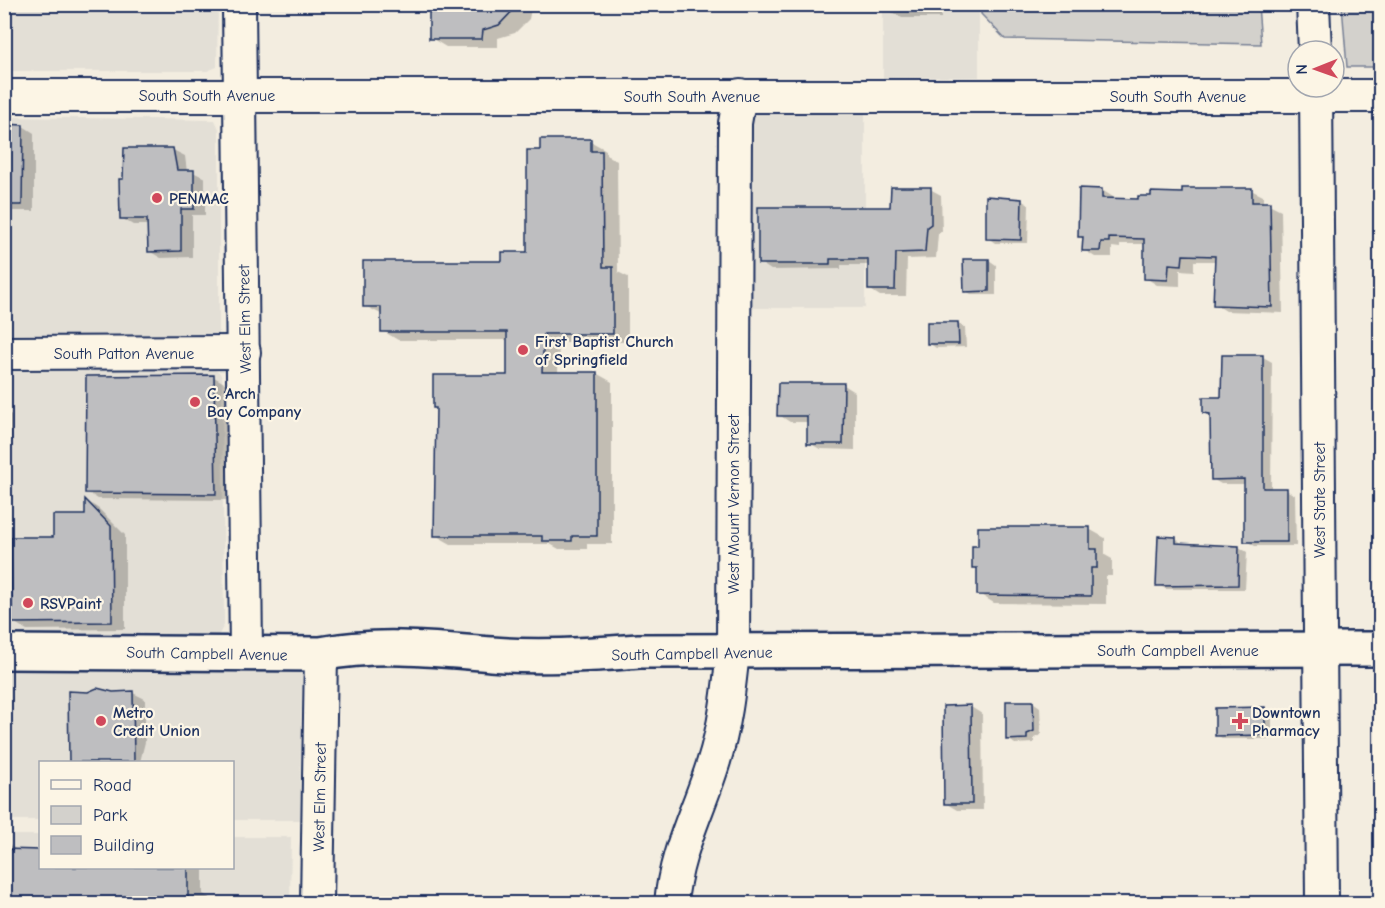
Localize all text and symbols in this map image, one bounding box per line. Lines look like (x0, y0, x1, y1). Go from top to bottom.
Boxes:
north arrow (1286, 39, 1346, 99)
text: N (1293, 64, 1311, 75)
street label: South South Avenue (139, 87, 275, 105)
street label: South South Avenue (624, 88, 760, 106)
street label: South South Avenue (1110, 88, 1246, 106)
place label: PENMAC (169, 190, 229, 208)
marker: PENMAC (150, 191, 164, 205)
street label: West Elm Street (235, 264, 255, 374)
place label: First Baptist Church of Springfield (535, 333, 674, 369)
marker: First Baptist Church of Springfield (516, 343, 530, 357)
street label: South Patton Avenue (54, 345, 194, 363)
place label: C. Arch Bay Company (207, 385, 302, 421)
marker: C. Arch Bay Company (188, 395, 202, 409)
street label: West Mount Vernon Street (725, 414, 743, 594)
street label: West State Street (1311, 442, 1329, 558)
place label: RSVPaint (40, 595, 102, 613)
marker: RSVPaint (21, 596, 35, 610)
street label: South Campbell Avenue (1097, 642, 1259, 660)
street label: South Campbell Avenue (126, 644, 288, 664)
street label: South Campbell Avenue (611, 644, 773, 664)
place label: Metro Credit Union (113, 704, 200, 740)
place label: Downtown Pharmacy (1252, 704, 1321, 740)
marker: Metro Credit Union (94, 714, 108, 728)
marker: Downtown Pharmacy (1233, 714, 1247, 728)
street label: West Elm Street (310, 742, 330, 852)
legend (39, 761, 234, 869)
text: Road (93, 775, 132, 796)
text: Park (93, 805, 128, 826)
text: Building (93, 835, 155, 856)

